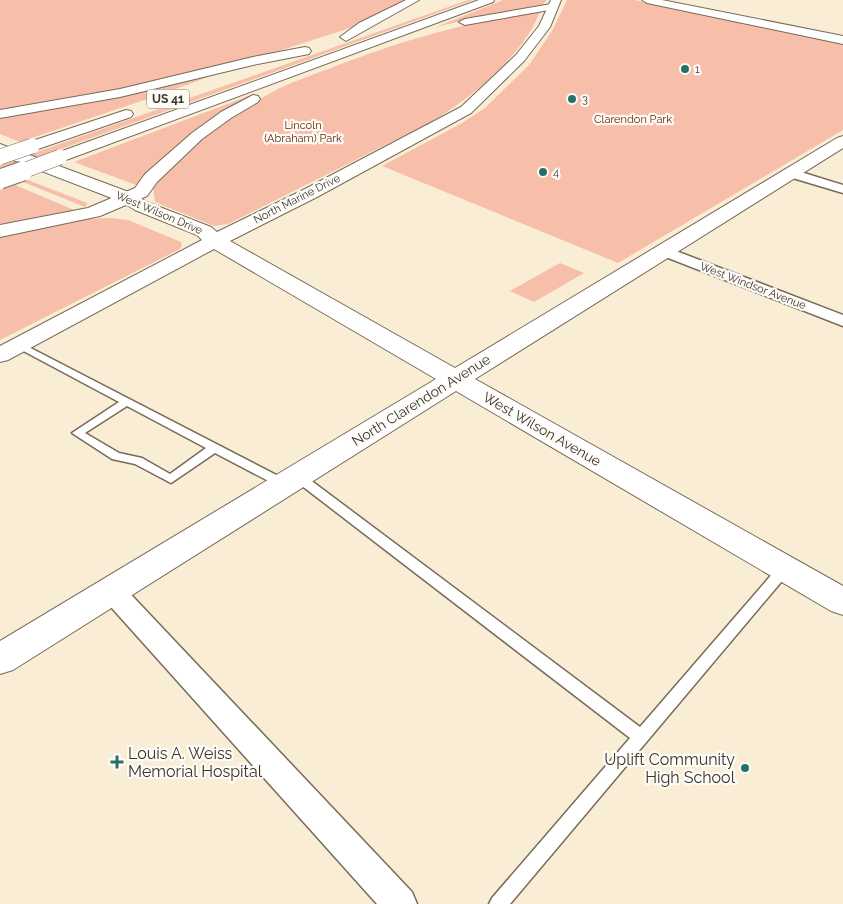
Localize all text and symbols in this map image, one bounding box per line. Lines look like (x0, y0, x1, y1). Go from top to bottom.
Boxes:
marker: 1 (679, 63, 691, 75)
place label: 1 (695, 63, 700, 76)
road number: US 41 (147, 90, 189, 108)
marker: 3 (566, 93, 578, 105)
place label: 3 (582, 93, 588, 106)
park label: Clarendon Park (594, 113, 672, 126)
park label: Lincoln (Abraham) Park (264, 119, 342, 145)
marker: 4 (537, 166, 549, 178)
place label: 4 (553, 166, 559, 179)
street label: North Marine Drive (252, 171, 343, 226)
street label: West Wilson Drive (114, 189, 205, 237)
street label: West Windsor Avenue (698, 260, 808, 312)
street label: North Clarendon Avenue (349, 351, 493, 449)
street label: West Wilson Avenue (480, 389, 604, 469)
place label: Louis A. Weiss Memorial Hospital (128, 744, 263, 781)
place label: Uplift Community High School (604, 750, 736, 787)
marker: Louis A. Weiss Memorial Hospital (110, 755, 124, 769)
marker: Uplift Community High School (739, 762, 751, 774)

